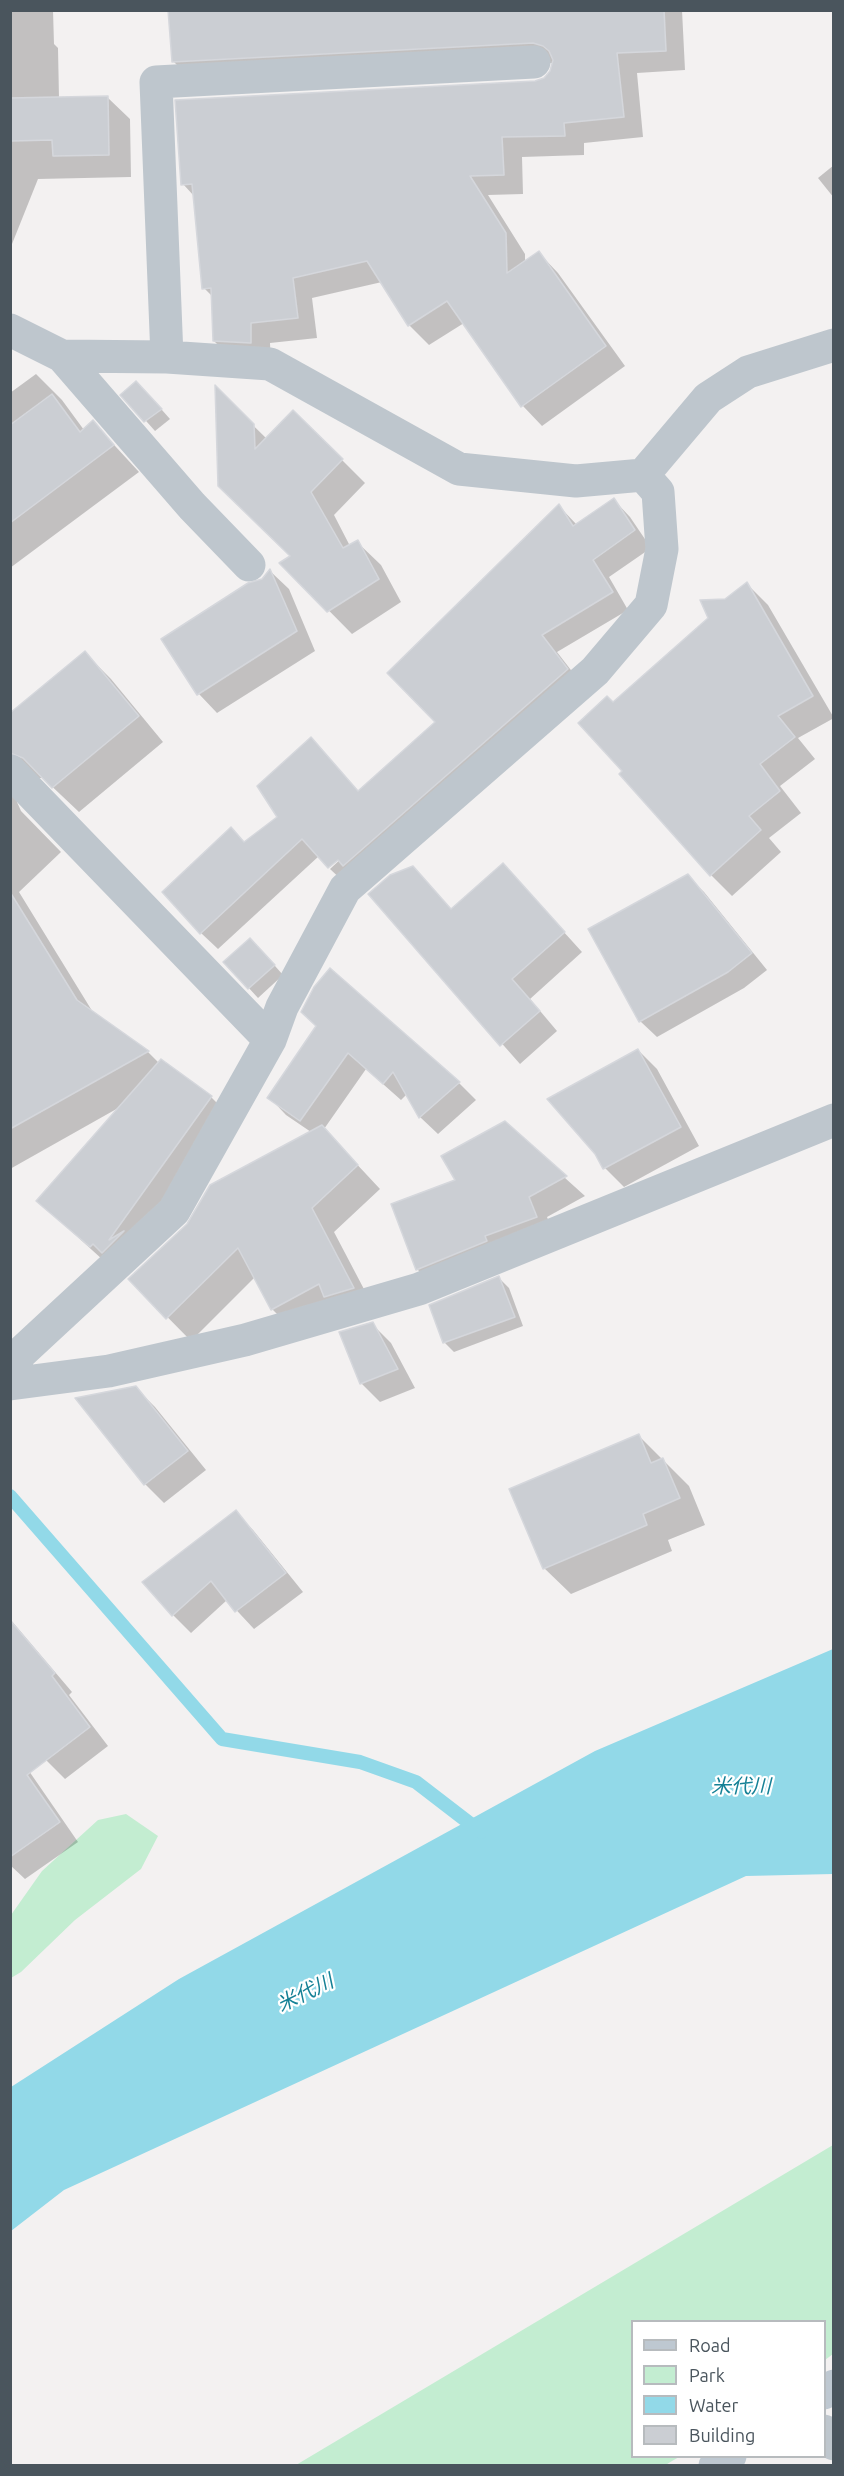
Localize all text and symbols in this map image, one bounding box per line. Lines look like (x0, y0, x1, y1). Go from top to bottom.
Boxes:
water label: 米代川 (711, 1774, 771, 1798)
water label: 米代川 (273, 1969, 337, 2017)
legend (631, 2320, 826, 2458)
text: Road (689, 2335, 731, 2355)
text: Park (689, 2365, 725, 2385)
text: Water (689, 2395, 738, 2415)
text: Building (689, 2425, 755, 2445)

